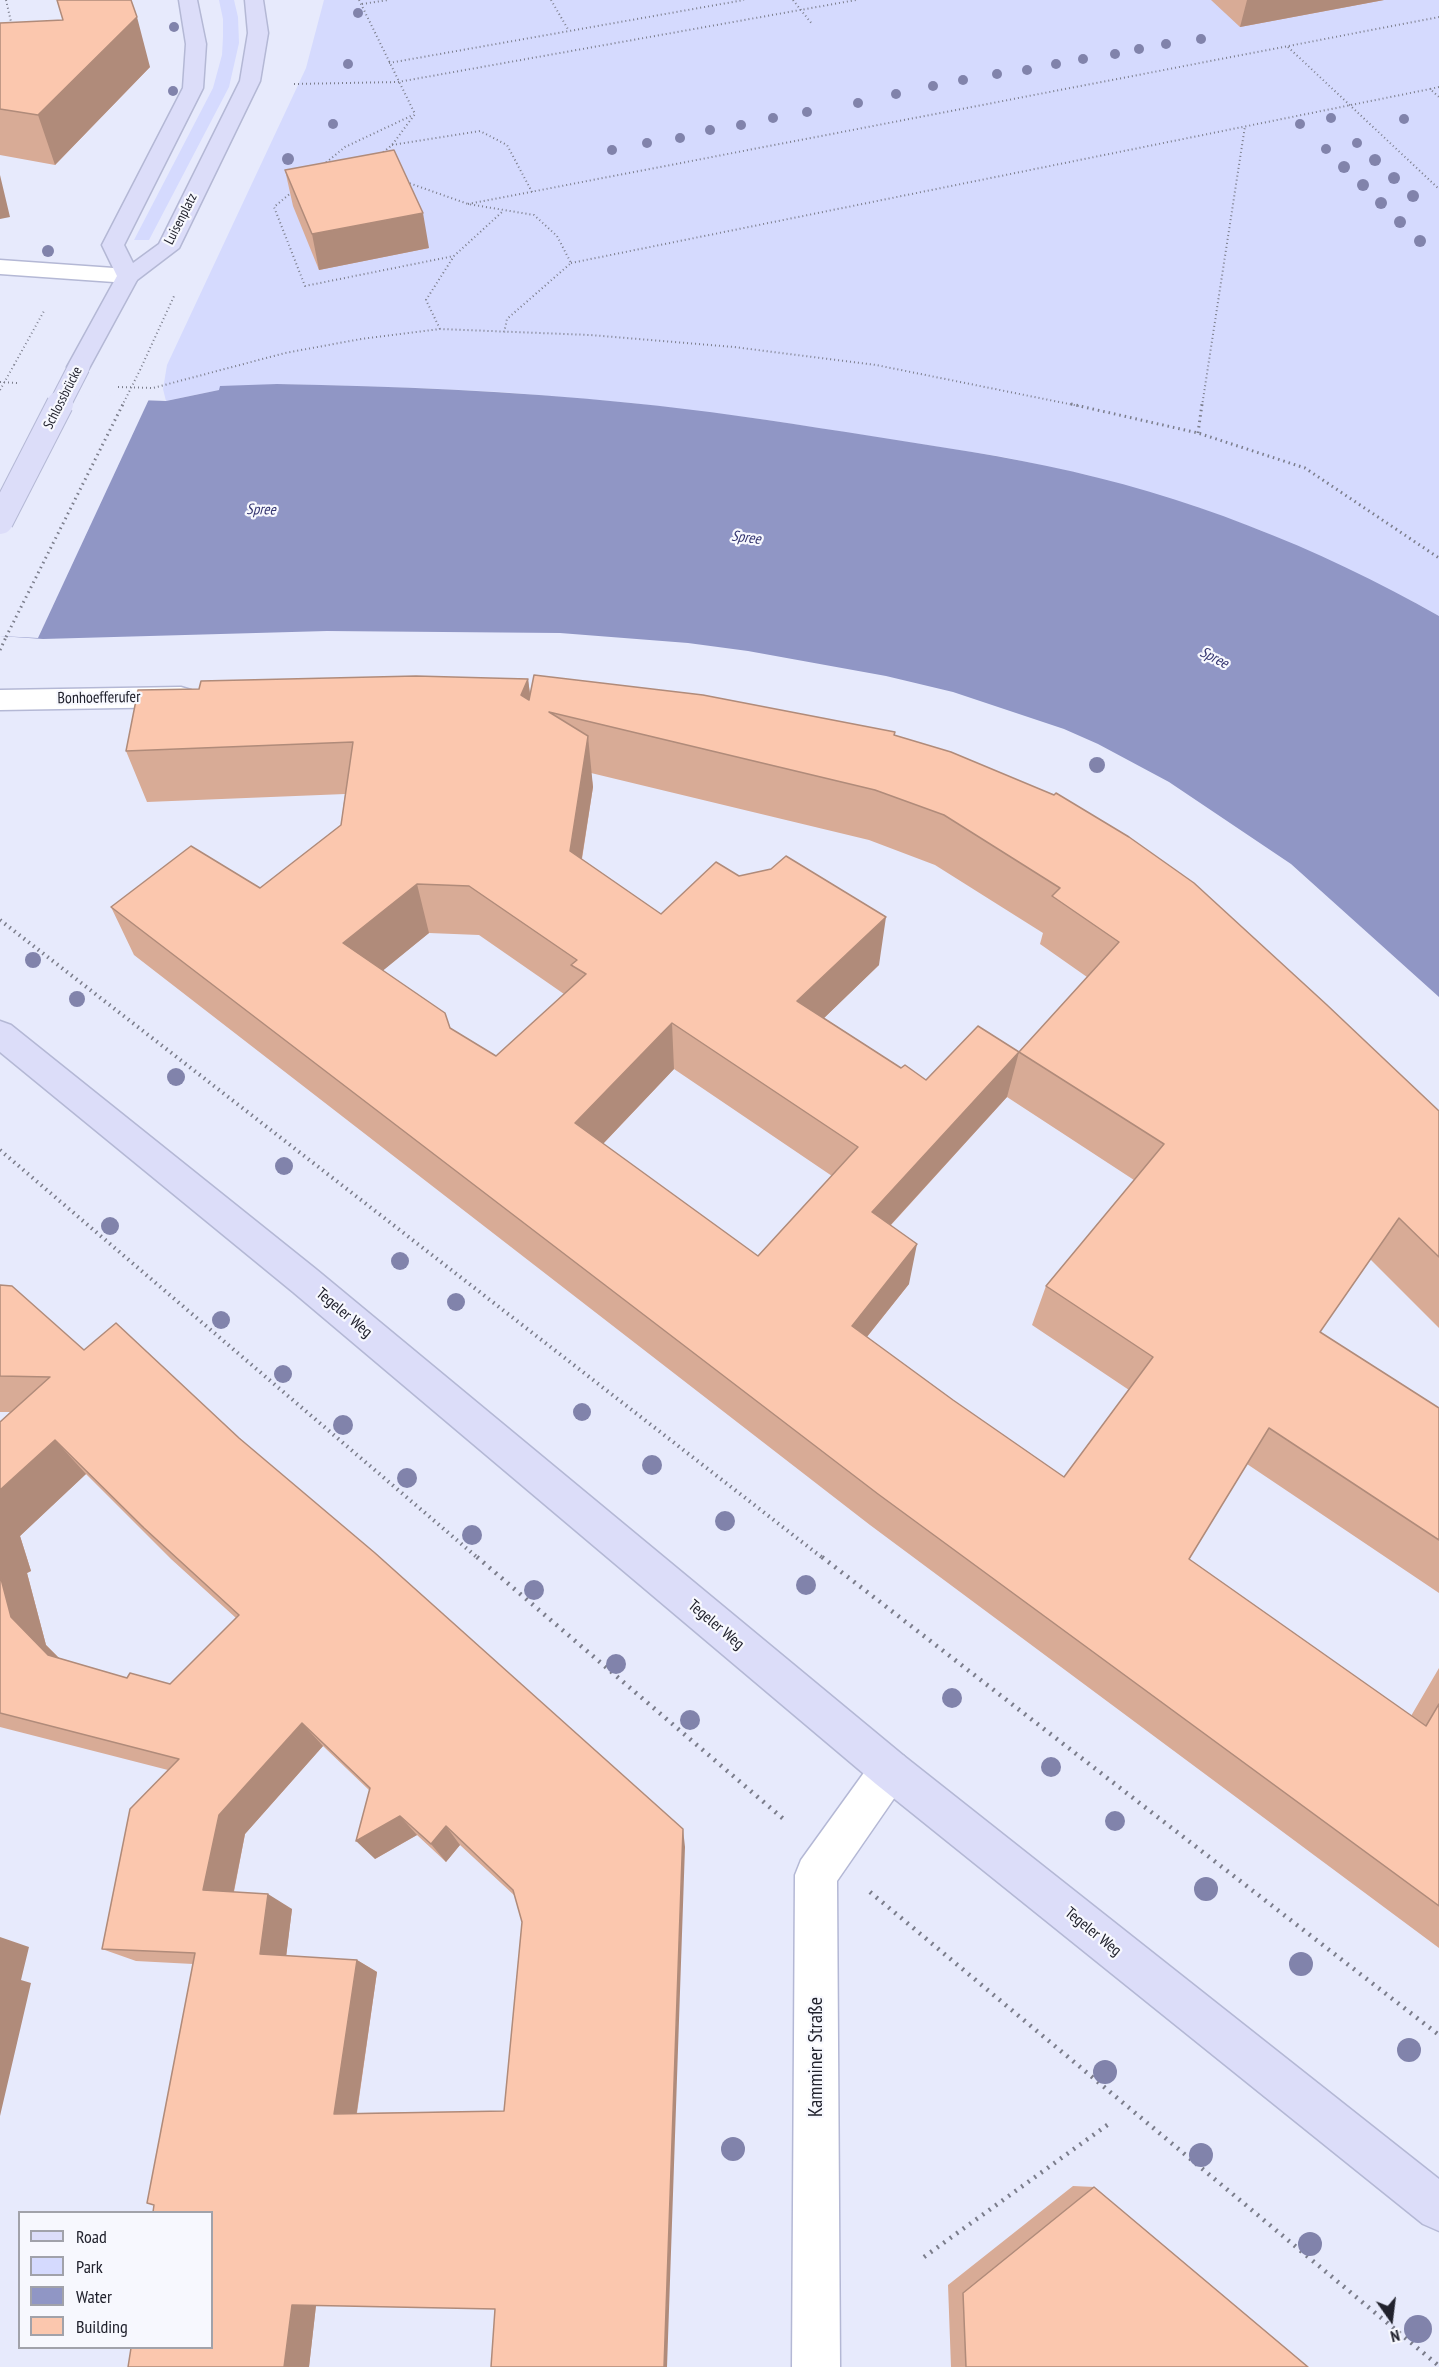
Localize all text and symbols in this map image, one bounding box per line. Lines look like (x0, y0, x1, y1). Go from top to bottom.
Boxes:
street label: Luisenplatz (161, 191, 201, 247)
street label: Schlossbrücke (40, 364, 86, 432)
water label: Spree (246, 501, 276, 519)
water label: Spree (730, 527, 762, 549)
water label: Spree (1197, 643, 1231, 673)
street label: Bonhoefferufer (57, 688, 141, 708)
street label: Tegeler Weg (312, 1284, 376, 1342)
street label: Tegeler Weg (684, 1596, 748, 1654)
street label: Tegeler Weg (1061, 1903, 1125, 1961)
street label: Kamminer Straße (804, 1997, 828, 2117)
legend (18, 2211, 213, 2349)
text: Road (76, 2225, 107, 2248)
text: Park (76, 2255, 103, 2278)
text: Water (76, 2285, 112, 2308)
north arrow (1361, 2289, 1421, 2349)
text: Building (76, 2315, 128, 2338)
text: N (1389, 2326, 1402, 2347)

